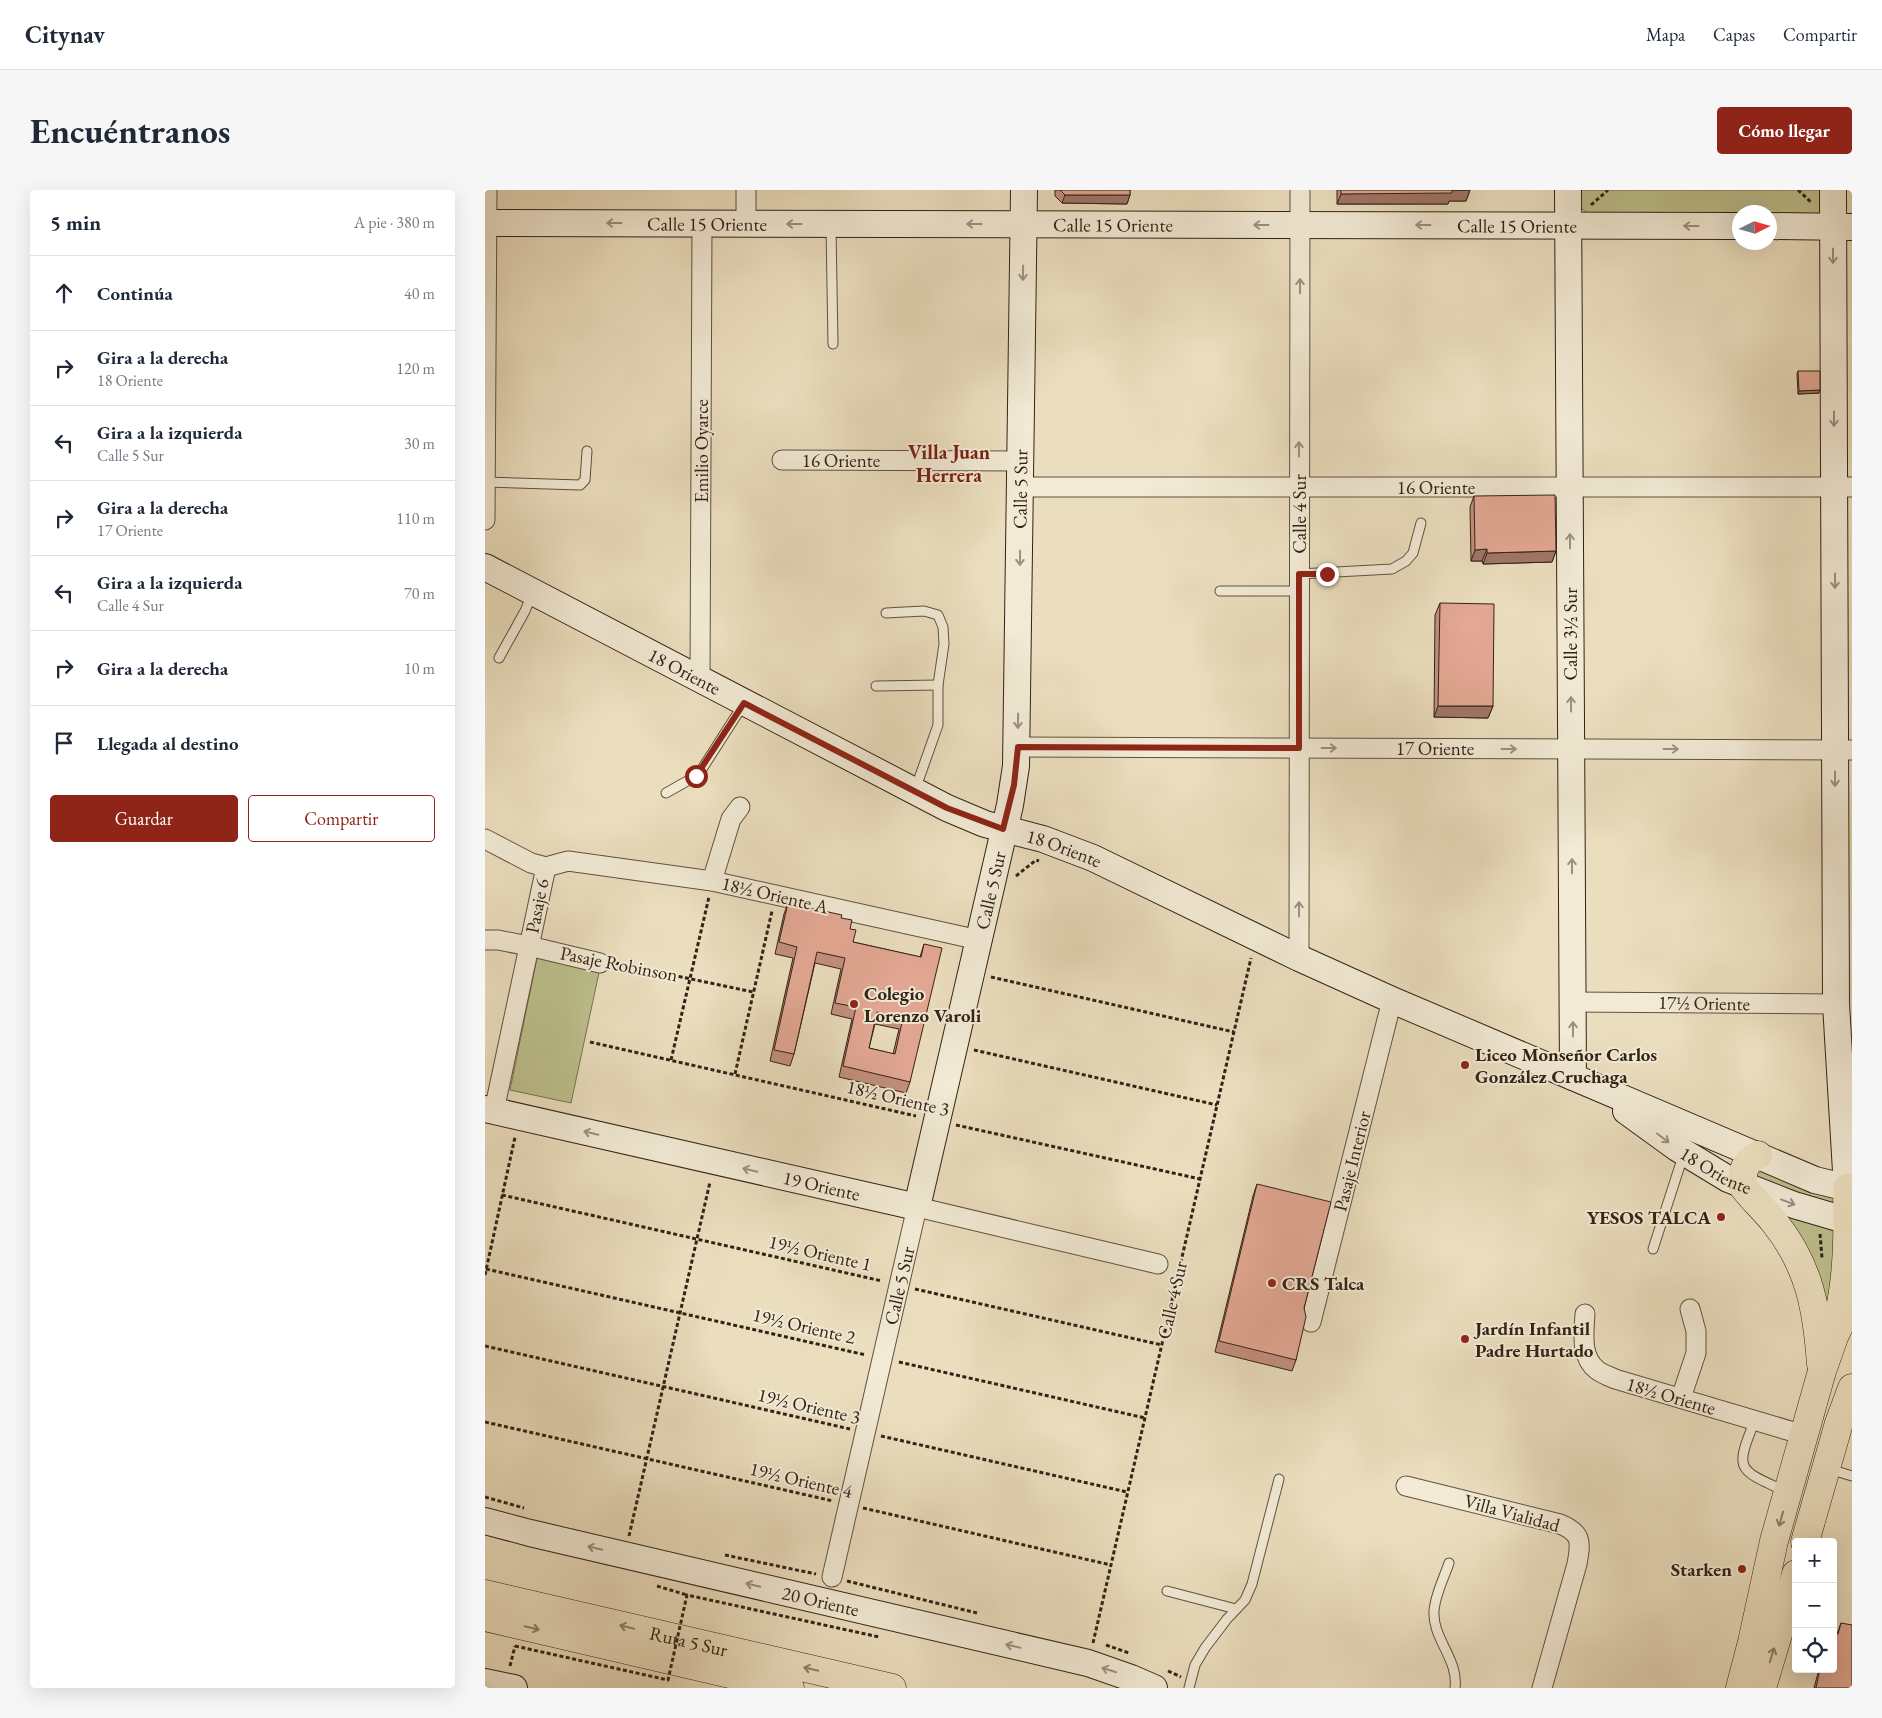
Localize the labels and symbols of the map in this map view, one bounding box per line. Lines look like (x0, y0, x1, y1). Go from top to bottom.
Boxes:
north arrow (1732, 205, 1777, 250)
street label: Calle 15 Oriente (647, 211, 767, 236)
street label: Calle 15 Oriente (1053, 212, 1173, 237)
street label: Calle 15 Oriente (1457, 213, 1577, 238)
one-way arrow (607, 218, 623, 228)
one-way arrow (787, 219, 803, 229)
one-way arrow (967, 220, 983, 229)
one-way arrow (1253, 220, 1270, 230)
one-way arrow (1416, 220, 1432, 230)
one-way arrow (1683, 221, 1700, 231)
one-way arrow (1828, 248, 1838, 264)
one-way arrow (1018, 265, 1028, 281)
one-way arrow (1295, 279, 1305, 295)
street label: Emilio Oyarce (689, 399, 714, 503)
one-way arrow (1829, 410, 1839, 426)
district label: Villa Juan Herrera (908, 439, 990, 488)
one-way arrow (1294, 441, 1304, 458)
street label: 16 Oriente (802, 448, 880, 473)
street label: Calle 5 Sur (1007, 448, 1033, 529)
street label: Calle 4 Sur (1287, 474, 1312, 554)
street label: 16 Oriente (1397, 475, 1475, 500)
one-way arrow (1565, 533, 1575, 550)
one-way arrow (1015, 550, 1025, 566)
route end (1316, 563, 1339, 586)
one-way arrow (1830, 573, 1839, 589)
street label: Calle 3½ Sur (1558, 587, 1583, 681)
street label: 18 Oriente (644, 642, 725, 700)
one-way arrow (1566, 696, 1576, 712)
one-way arrow (1013, 712, 1023, 729)
street label: 17 Oriente (1396, 736, 1474, 761)
one-way arrow (1320, 743, 1337, 753)
one-way arrow (1500, 744, 1517, 754)
one-way arrow (1663, 744, 1679, 754)
route start (685, 765, 708, 788)
one-way arrow (1830, 770, 1840, 786)
street label: 18 Oriente (1024, 823, 1106, 873)
street label: Calle 5 Sur (969, 848, 1012, 932)
one-way arrow (1567, 858, 1577, 874)
street label: 18½ Oriente A (719, 871, 832, 920)
street label: Pasaje 6 (519, 876, 555, 936)
one-way arrow (1294, 901, 1304, 918)
street label: Pasaje Robinson (558, 940, 680, 988)
place label: Colegio Lorenzo Varoli (864, 981, 982, 1028)
street label: 17½ Oriente (1658, 990, 1750, 1016)
marker: Colegio Lorenzo Varoli (848, 998, 860, 1010)
one-way arrow (1568, 1021, 1578, 1037)
place label: Liceo Monseñor Carlos González Cruchaga (1475, 1042, 1657, 1089)
marker: Liceo Monseñor Carlos González Cruchaga (1459, 1059, 1471, 1071)
street label: 18½ Oriente 3 (844, 1074, 952, 1122)
street label: Pasaje Interior (1327, 1107, 1377, 1214)
one-way arrow (584, 1128, 600, 1138)
one-way arrow (1656, 1133, 1670, 1143)
street label: 18 Oriente (1675, 1140, 1755, 1200)
one-way arrow (742, 1164, 758, 1174)
street label: 19 Oriente (780, 1164, 862, 1206)
one-way arrow (1780, 1198, 1795, 1207)
place label: YESOS TALCA (1587, 1205, 1711, 1230)
marker: YESOS TALCA (1715, 1211, 1727, 1223)
street label: 19½ Oriente 1 (766, 1229, 874, 1277)
street label: Calle 5 Sur (878, 1243, 920, 1327)
street label: Calle 4 Sur (1151, 1258, 1193, 1342)
place label: CRS Talca (1282, 1271, 1365, 1296)
marker: CRS Talca (1266, 1277, 1278, 1289)
street label: 19½ Oriente 2 (750, 1302, 858, 1350)
place label: Jardín Infantil Padre Hurtado (1473, 1316, 1594, 1363)
marker: Jardín Infantil Padre Hurtado (1459, 1333, 1471, 1345)
street label: 18½ Oriente (1623, 1371, 1719, 1421)
street label: 19½ Oriente 3 (755, 1382, 863, 1430)
street label: 19½ Oriente 4 (747, 1456, 856, 1504)
street label: Villa Vialidad (1461, 1488, 1563, 1538)
one-way arrow (1775, 1510, 1785, 1526)
one-way arrow (587, 1543, 603, 1552)
place label: Starken (1671, 1557, 1732, 1582)
marker: Starken (1736, 1563, 1748, 1575)
one-way arrow (745, 1580, 761, 1589)
street label: 20 Oriente (780, 1580, 862, 1622)
street label: Ruta 5 Sur (647, 1620, 731, 1662)
one-way arrow (620, 1622, 636, 1631)
one-way arrow (524, 1624, 540, 1633)
one-way arrow (1006, 1641, 1022, 1650)
one-way arrow (1767, 1647, 1777, 1663)
one-way arrow (803, 1664, 819, 1674)
one-way arrow (1101, 1665, 1117, 1674)

